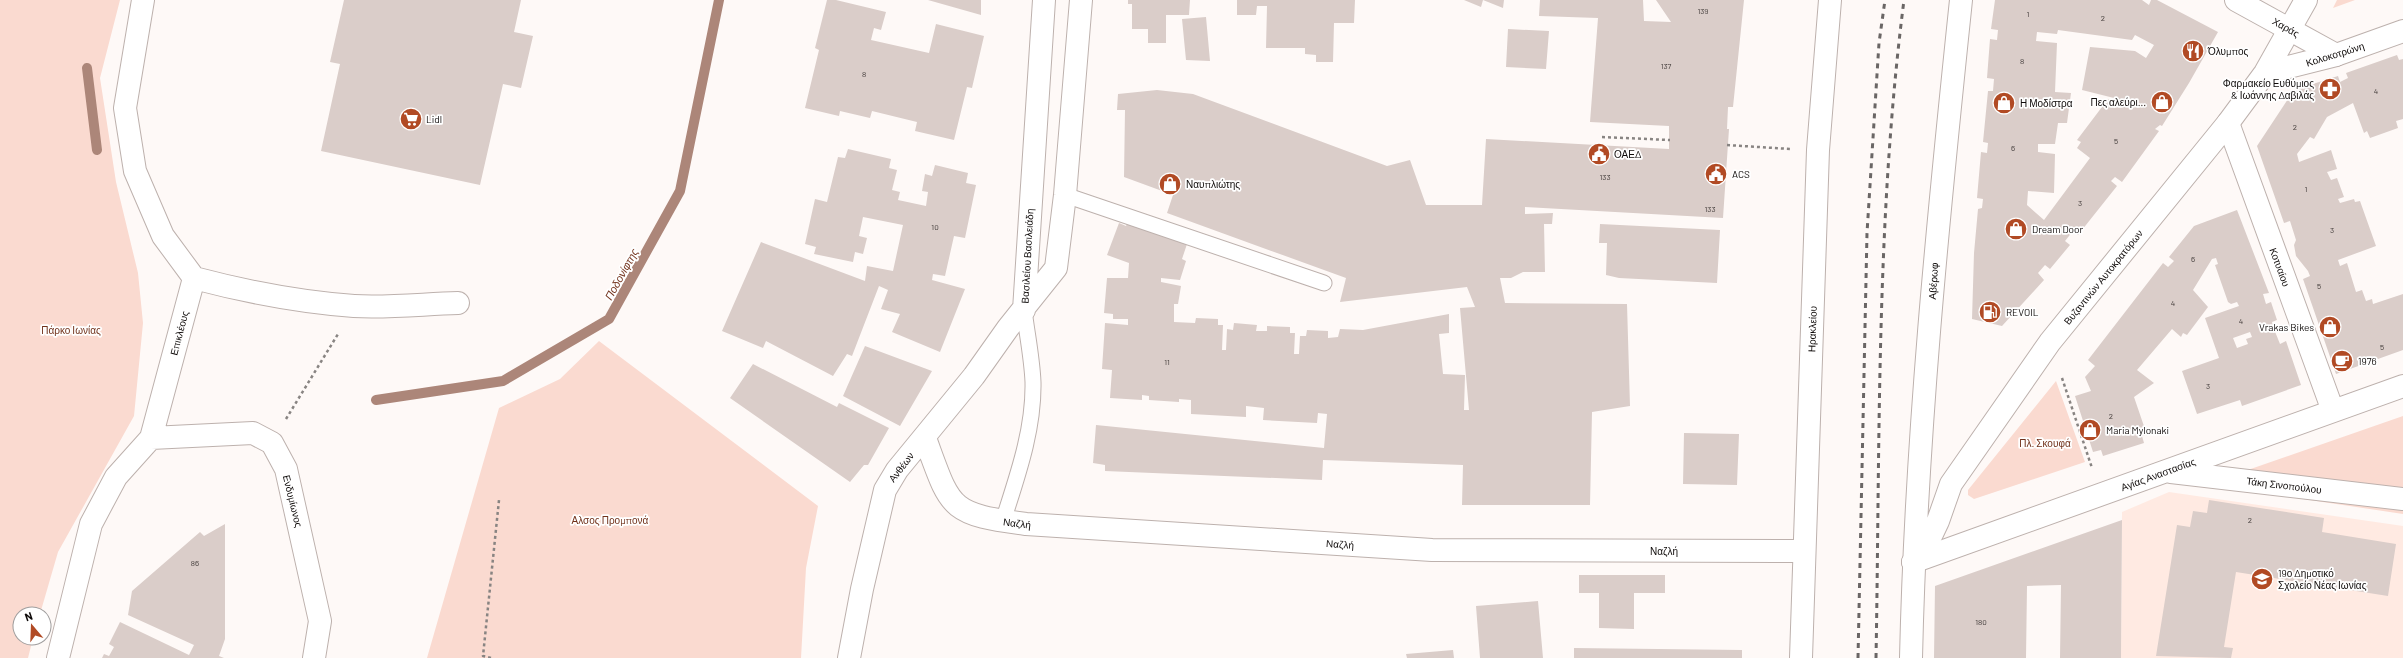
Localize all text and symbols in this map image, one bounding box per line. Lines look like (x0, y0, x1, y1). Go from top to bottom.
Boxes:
house number: 139 (1697, 6, 1709, 16)
house number: 1 (2027, 9, 2030, 19)
house number: 2 (2101, 13, 2105, 23)
street label: Χαράς (2271, 15, 2302, 39)
restaurant icon: Όλυμπος (2180, 38, 2206, 64)
street label: Κολοκοτρώνη (2304, 39, 2366, 69)
place label: Όλυμπος (2207, 45, 2248, 57)
house number: 8 (2020, 56, 2024, 66)
house number: 137 (1661, 61, 1672, 71)
house number: 8 (862, 69, 866, 79)
pharmacy icon: Φαρμακείο Ευθύμιος & Ιωάννης Δαβιλάς (2317, 76, 2343, 102)
place label: Φαρμακείο Ευθύμιος & Ιωάννης Δαβιλάς (2223, 77, 2314, 101)
house number: 4 (2374, 86, 2378, 96)
shop icon: Πες αλεύρι... (2149, 89, 2175, 115)
shop icon: Η Μοδίστρα (1991, 90, 2017, 116)
place label: Πες αλεύρι... (2091, 96, 2146, 108)
place label: Η Μοδίστρα (2020, 97, 2073, 109)
supermarket icon: Lidl (398, 106, 424, 132)
place label: Lidl (426, 113, 442, 125)
house number: 2 (2293, 122, 2297, 132)
house number: 5 (2114, 136, 2118, 146)
public building icon: ΟΑΕΔ (1586, 141, 1612, 167)
house number: 6 (2011, 143, 2015, 153)
place label: ΟΑΕΔ (1614, 148, 1642, 160)
public building icon: ACS (1703, 161, 1729, 187)
place label: ACS (1732, 168, 1750, 180)
shop icon: Ναυπλιώτης (1157, 171, 1183, 197)
house number: 133 (1599, 172, 1611, 182)
place label: Ναυπλιώτης (1186, 178, 1240, 190)
house number: 1 (2305, 184, 2308, 194)
house number: 3 (2078, 198, 2082, 208)
house number: 133 (1704, 204, 1716, 214)
street label: Βασιλείου Βασιλειάδη (1019, 208, 1035, 304)
shop icon: Dream Door (2003, 216, 2029, 242)
house number: 10 (931, 222, 939, 232)
place label: Dream Door (2032, 223, 2084, 235)
house number: 3 (2330, 225, 2334, 235)
street label: Βυζαντινών Αυτοκρατόρων (2061, 227, 2146, 328)
water label: Ποδονίφτης (602, 245, 642, 302)
street label: Κοτυαίου (2267, 246, 2293, 288)
house number: 6 (2191, 254, 2195, 264)
street label: Αβέρωφ (1926, 262, 1940, 300)
house number: 5 (2317, 281, 2321, 291)
house number: 4 (2171, 298, 2175, 308)
fuel station icon: REVOIL (1977, 299, 2003, 325)
street label: Ηρακλείου (1805, 306, 1819, 352)
place label: REVOIL (2006, 306, 2039, 318)
street label: Επικλέους (167, 309, 191, 357)
shop icon: Vrakas Bikes (2317, 314, 2343, 340)
house number: 4 (2239, 316, 2243, 326)
place label: Vrakas Bikes (2259, 321, 2314, 333)
park label: Πάρκο Ιωνίας (41, 324, 101, 336)
house number: 5 (2380, 342, 2384, 352)
cafe icon: 1976 (2329, 348, 2355, 374)
place label: 1976 (2358, 355, 2377, 367)
house number: 11 (1164, 357, 1170, 367)
house number: 3 (2206, 381, 2210, 391)
house number: 2 (2109, 411, 2113, 421)
shop icon: Maria Mylonaki (2077, 417, 2103, 443)
place label: Maria Mylonaki (2106, 424, 2169, 436)
park label: Πλ. Σκουφά (2019, 437, 2071, 449)
street label: Ανθέων (886, 450, 916, 484)
street label: Αγίας Αναστασίας (2119, 455, 2197, 493)
street label: Ενδυμίωνος (281, 474, 305, 529)
street label: Τάκη Σινοπούλου (2246, 474, 2322, 496)
park label: Αλσος Προμπονά (572, 514, 649, 526)
street label: Ναζλή (1002, 515, 1032, 532)
house number: 2 (2248, 515, 2252, 525)
street label: Ναζλή (1326, 537, 1354, 552)
street label: Ναζλή (1650, 545, 1678, 558)
house number: 86 (191, 558, 199, 568)
school or university icon: 19ο Δημοτικό Σχολείο Νέας Ιωνίας (2249, 566, 2275, 592)
place label: 19ο Δημοτικό Σχολείο Νέας Ιωνίας (2278, 567, 2367, 591)
north arrow (12, 606, 52, 646)
text: N (23, 609, 34, 623)
house number: 180 (1975, 617, 1987, 627)

